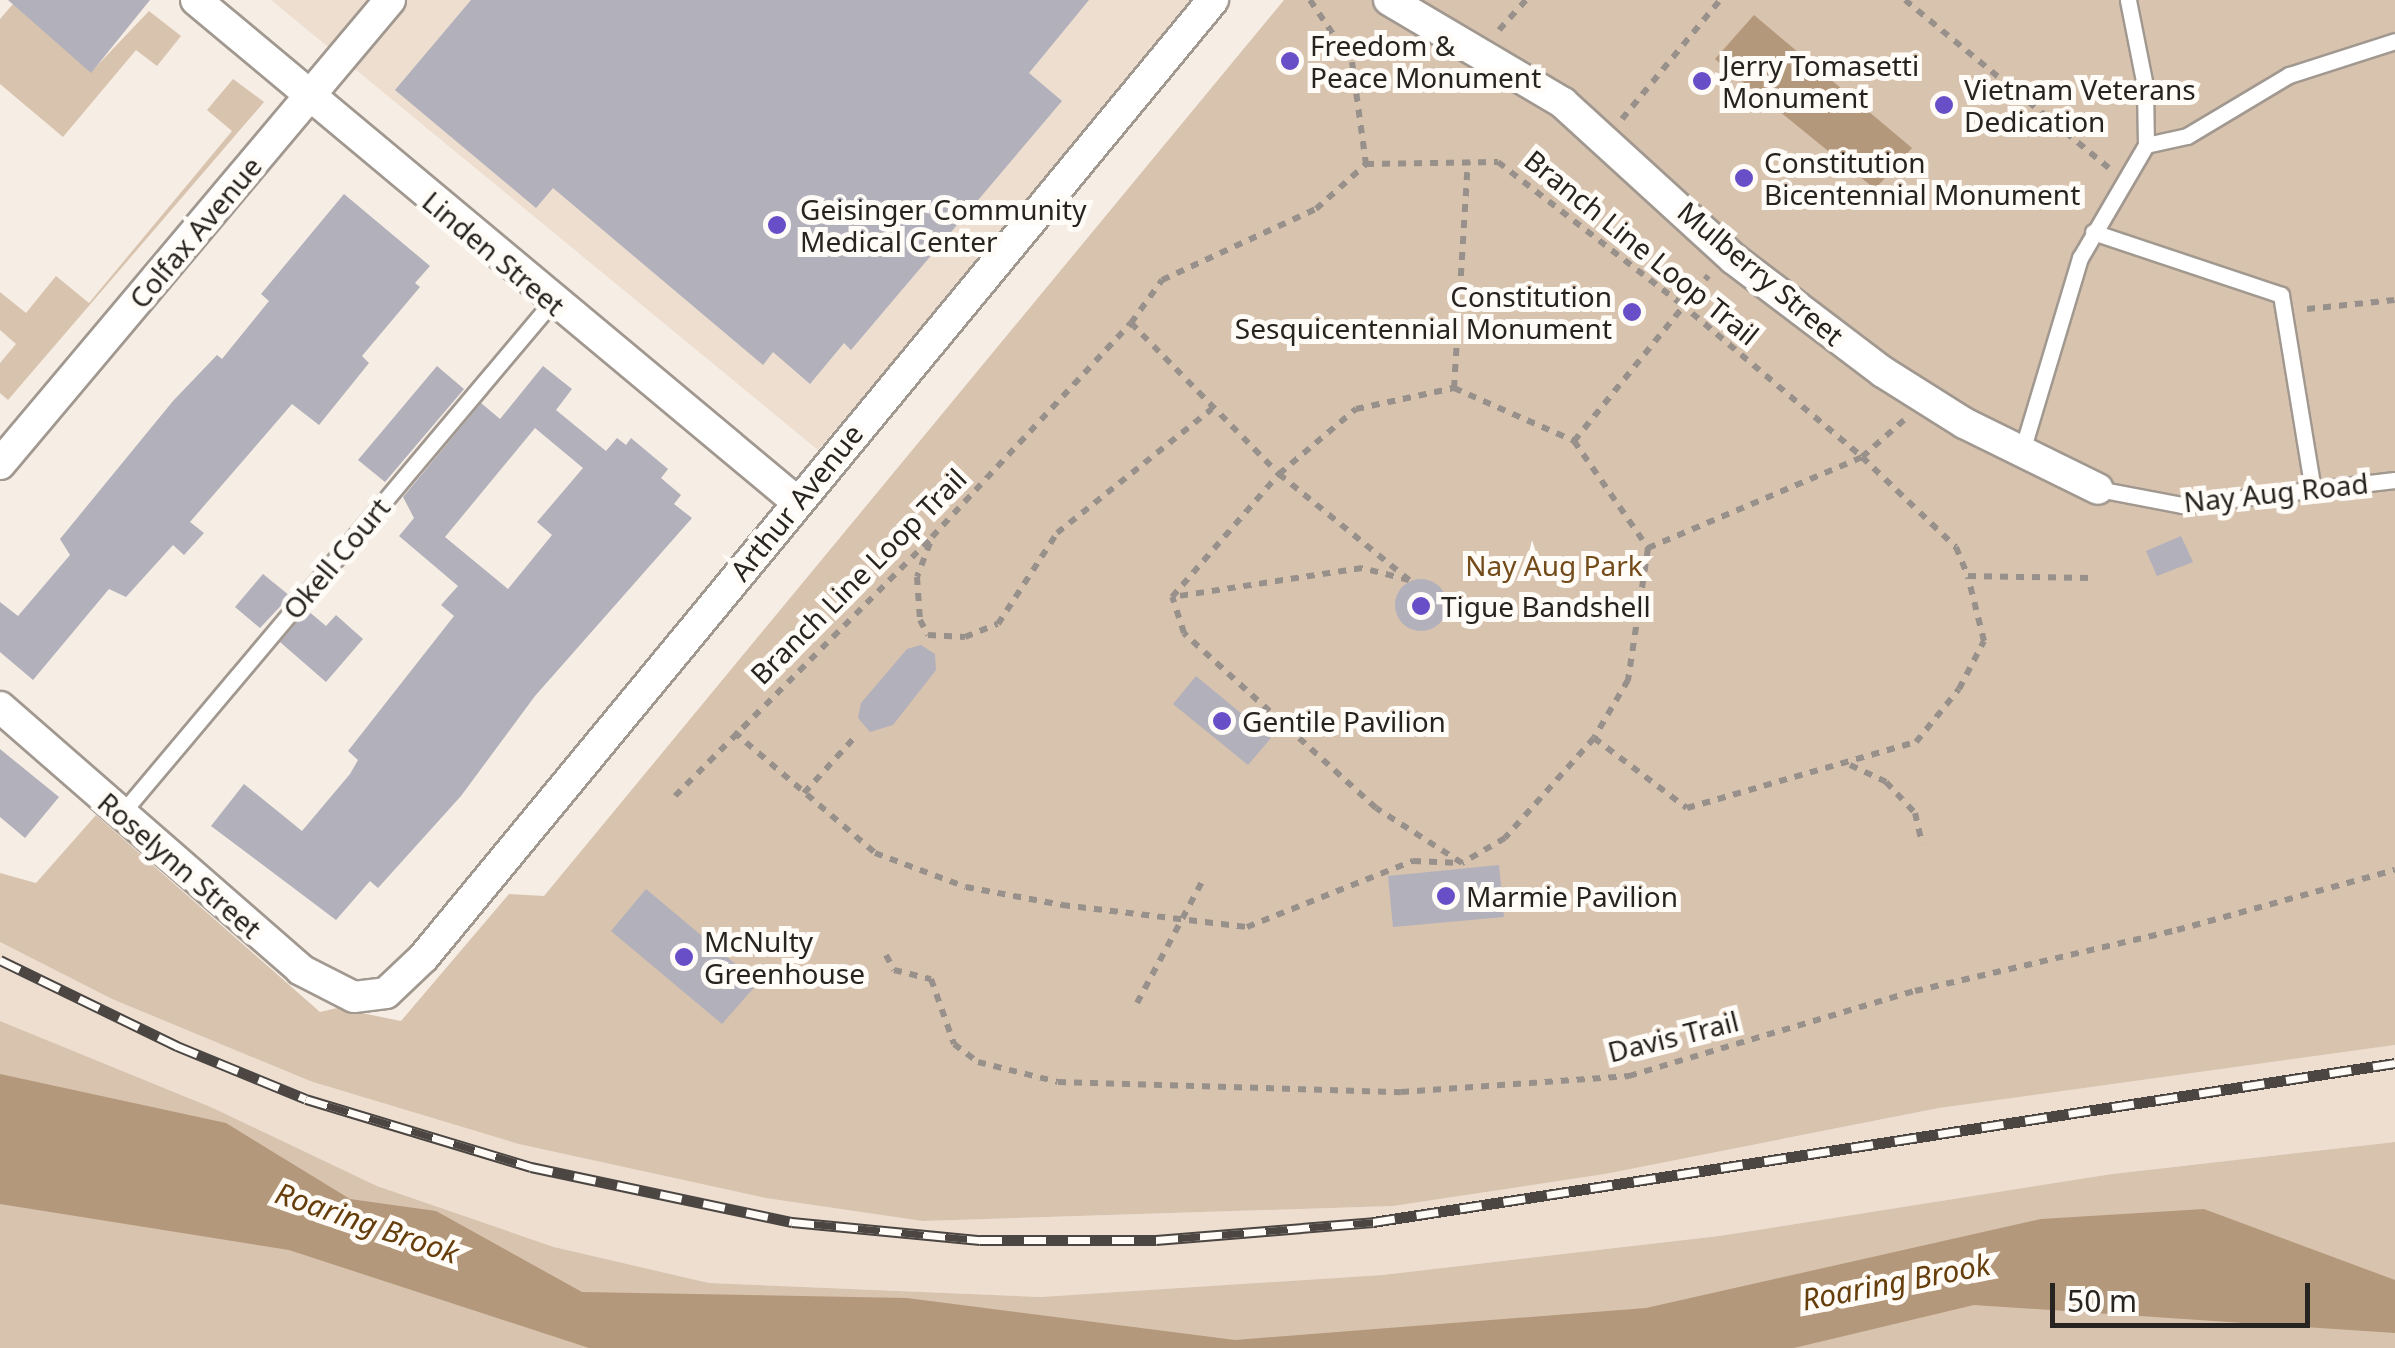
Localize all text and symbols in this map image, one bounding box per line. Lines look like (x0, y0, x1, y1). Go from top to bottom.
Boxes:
place label: Freedom & Peace Monument (1310, 28, 1541, 94)
place label: Jerry Tomasetti Monument (1722, 48, 1919, 114)
marker: Freedom & Peace Monument (1279, 50, 1301, 72)
marker: Jerry Tomasetti Monument (1691, 70, 1713, 92)
place label: Vietnam Veterans Dedication (1964, 72, 2196, 138)
marker: Vietnam Veterans Dedication (1933, 94, 1955, 116)
street label: Branch Line Loop Trail (1518, 142, 1766, 352)
place label: Constitution Bicentennial Monument (1764, 145, 2080, 211)
street label: Colfax Avenue (122, 149, 268, 315)
marker: Constitution Bicentennial Monument (1733, 167, 1755, 189)
street label: Linden Street (416, 184, 572, 322)
place label: Geisinger Community Medical Center (800, 192, 1086, 258)
street label: Mulberry Street (1671, 194, 1851, 352)
marker: Geisinger Community Medical Center (764, 212, 790, 238)
place label: Constitution Sesquicentennial Monument (1235, 279, 1612, 345)
marker: Constitution Sesquicentennial Monument (1621, 301, 1643, 323)
street label: Arthur Avenue (723, 417, 869, 587)
street label: Branch Line Loop Trail (743, 461, 973, 691)
street label: Nay Aug Road (2182, 466, 2370, 518)
street label: Okell Court (276, 491, 396, 625)
park label: Nay Aug Park (1465, 548, 1643, 582)
place label: Tigue Bandshell (1441, 589, 1651, 623)
marker: Tigue Bandshell (1410, 595, 1432, 617)
place label: Gentile Pavilion (1242, 704, 1446, 738)
marker: Gentile Pavilion (1211, 710, 1233, 732)
street label: Roselynn Street (92, 785, 268, 945)
place label: Marmie Pavilion (1466, 879, 1678, 913)
marker: Marmie Pavilion (1435, 885, 1457, 907)
place label: McNulty Greenhouse (704, 924, 865, 990)
marker: McNulty Greenhouse (673, 946, 695, 968)
street label: Davis Trail (1604, 1004, 1742, 1068)
water label: Roaring Brook (271, 1175, 463, 1271)
water label: Roaring Brook (1799, 1246, 1993, 1318)
scale bar (2055, 1263, 2315, 1325)
text: 50 m (2067, 1280, 2137, 1321)

